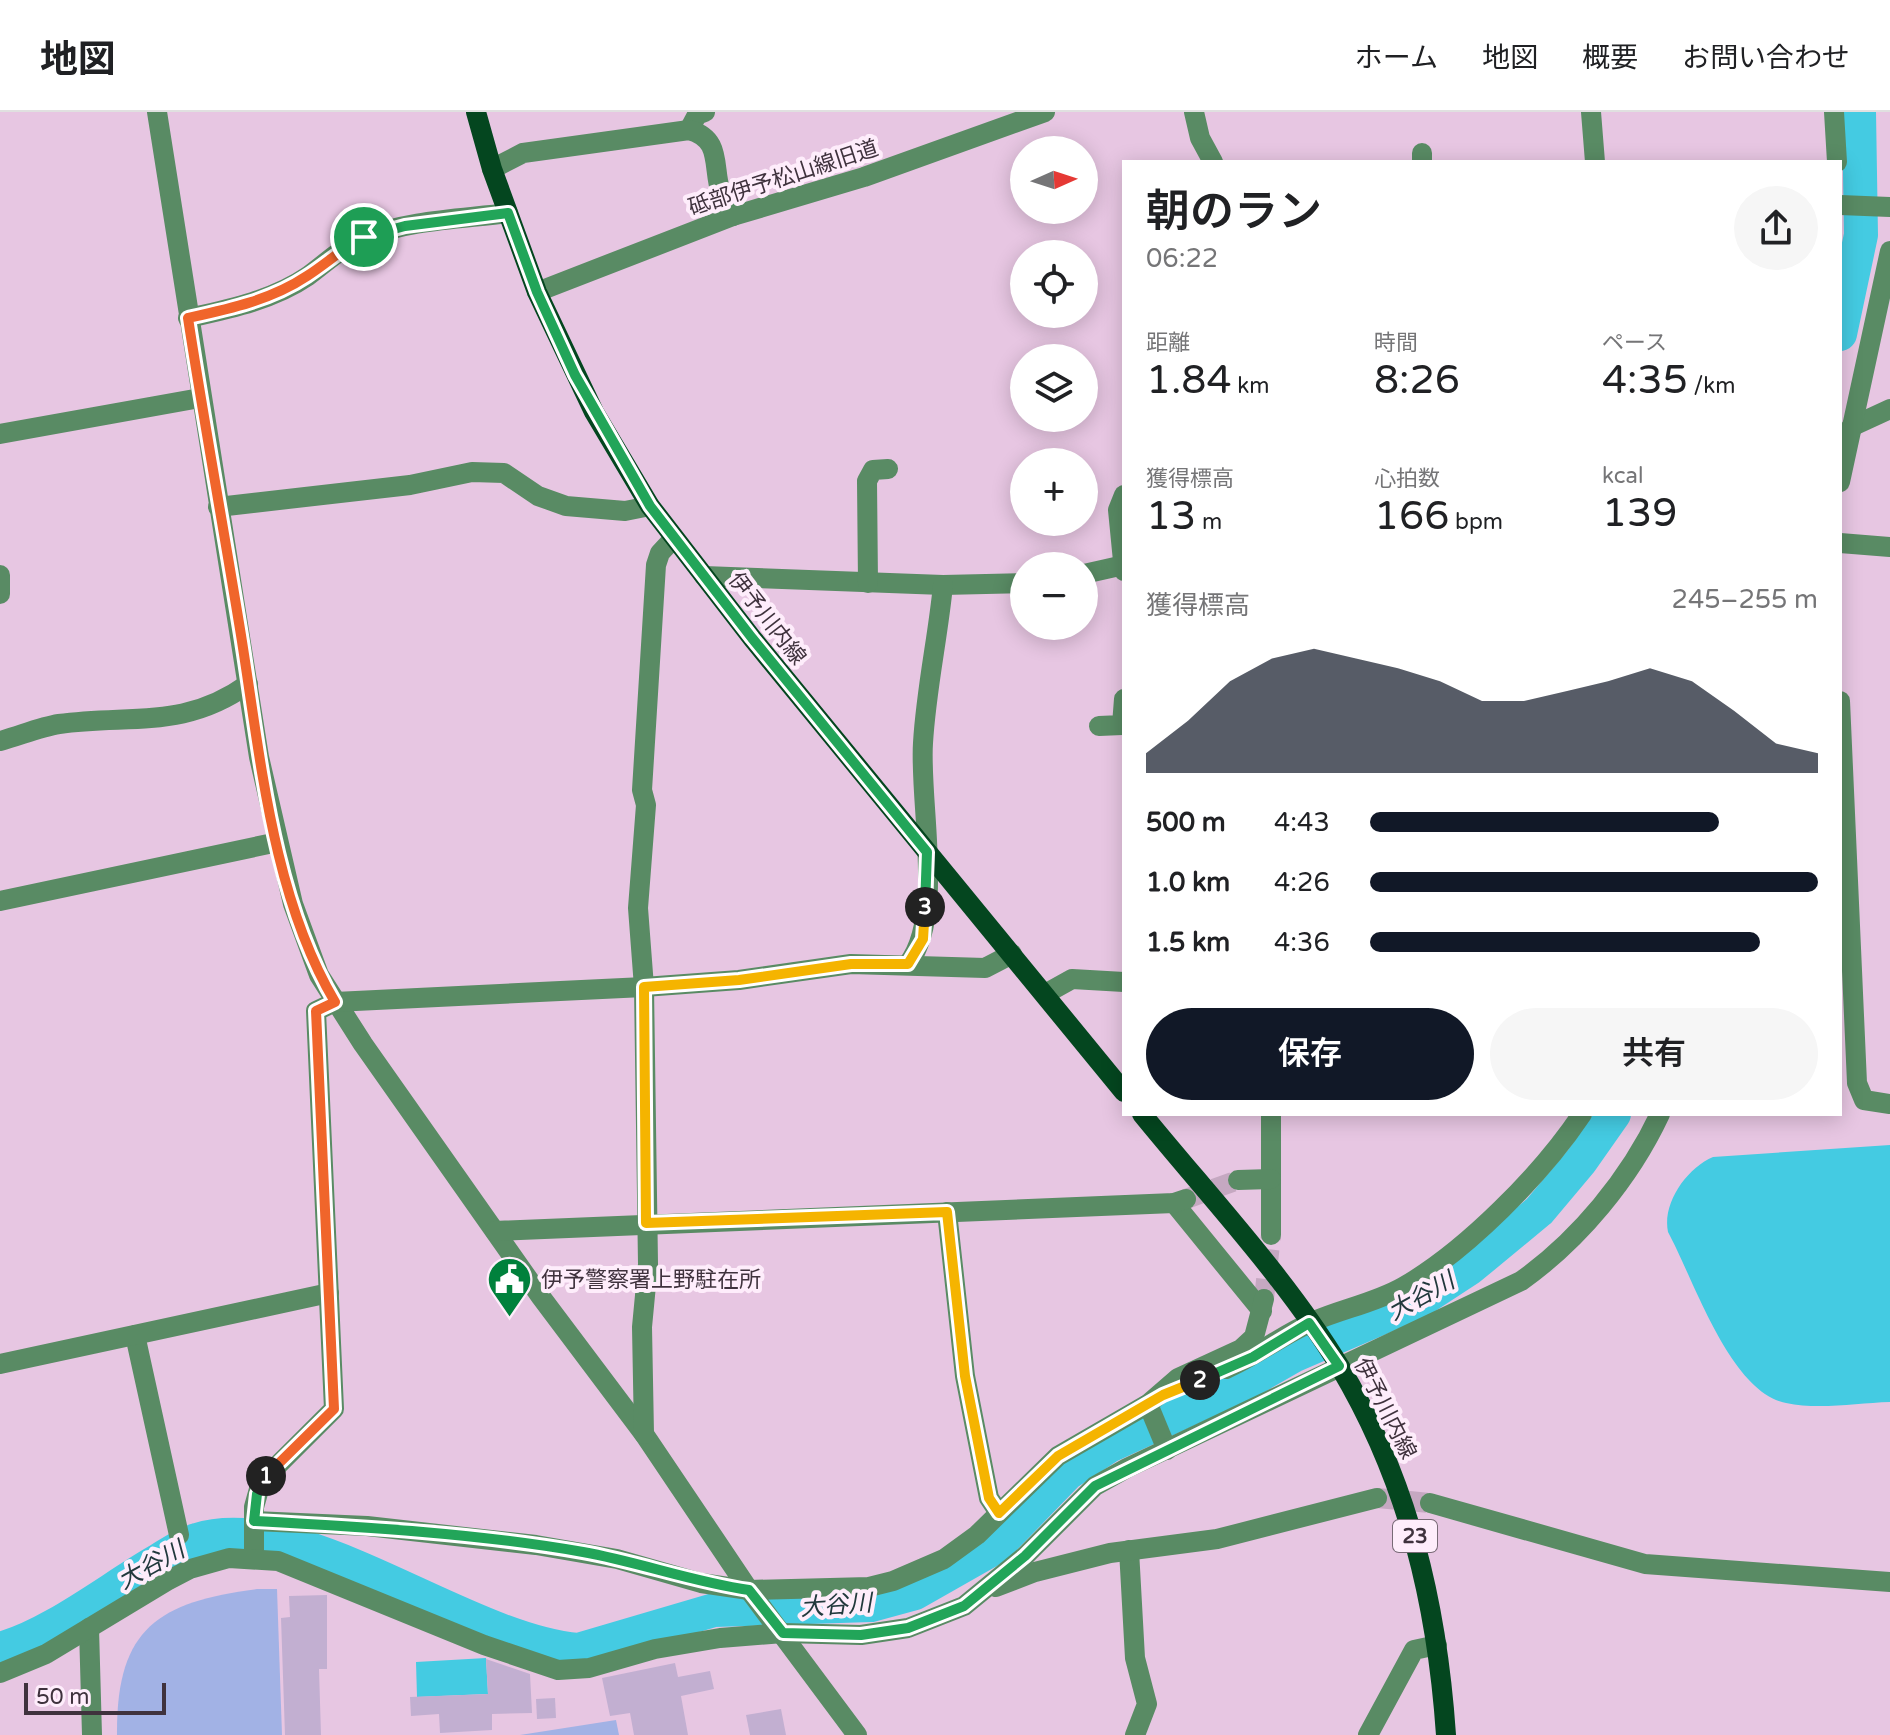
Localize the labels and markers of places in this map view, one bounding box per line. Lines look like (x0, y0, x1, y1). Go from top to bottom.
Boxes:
pin (330, 203, 398, 271)
pin: 3 (905, 887, 945, 927)
public building icon: 伊予警察署上野駐在所 (486, 1255, 534, 1318)
place label: 伊予警察署上野駐在所 (541, 1267, 761, 1293)
pin: 2 (1180, 1360, 1220, 1400)
pin: 1 (246, 1456, 286, 1496)

